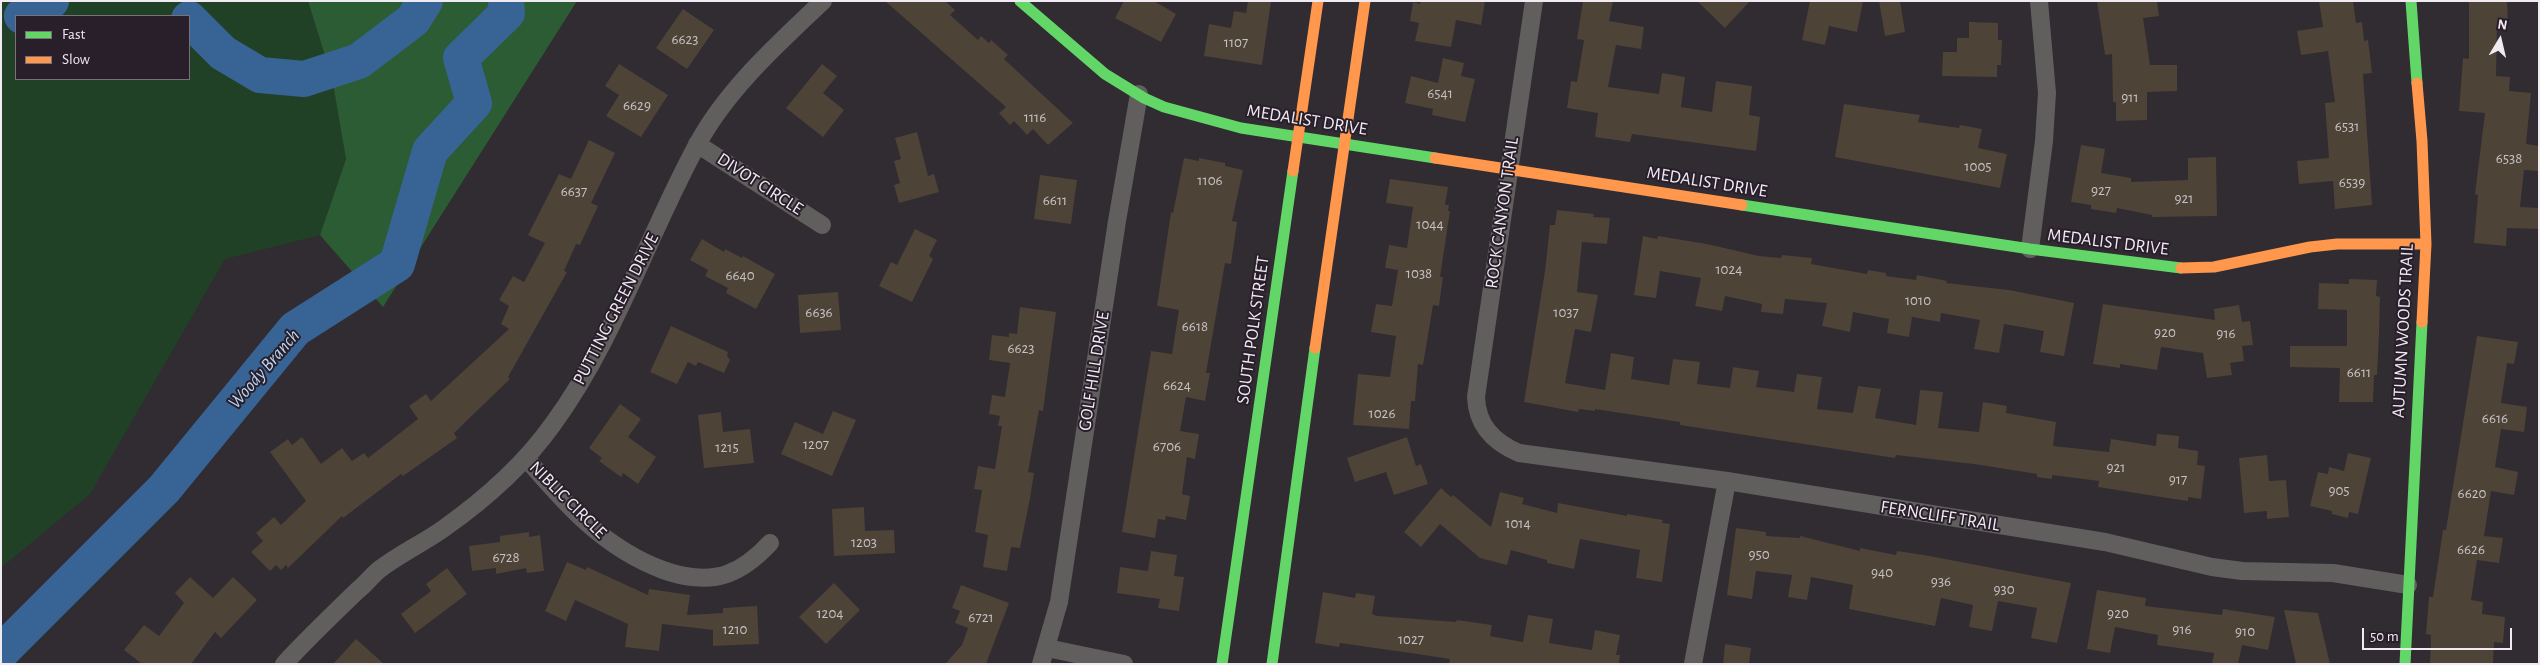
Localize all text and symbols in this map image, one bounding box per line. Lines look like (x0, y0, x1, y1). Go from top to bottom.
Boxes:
legend (15, 15, 190, 80)
north arrow (2475, 15, 2525, 65)
text: N (2496, 18, 2508, 33)
text: Fast (62, 27, 85, 42)
house number: 6623 (671, 30, 699, 48)
house number: 1107 (1224, 33, 1248, 51)
text: Slow (62, 52, 90, 67)
house number: 6541 (1427, 84, 1453, 102)
house number: 911 (2121, 88, 2139, 106)
house number: 6629 (623, 96, 651, 114)
street label: MEDALIST DRIVE (1245, 100, 1369, 140)
house number: 1116 (1024, 108, 1046, 126)
house number: 6531 (2335, 117, 2359, 135)
street label: ROCK CANYON TRAIL (1481, 136, 1523, 290)
street label: DIVOT CIRCLE (713, 148, 807, 220)
house number: 6538 (2496, 149, 2522, 167)
house number: 1005 (1964, 157, 1992, 175)
street label: MEDALIST DRIVE (1645, 162, 1769, 202)
house number: 1106 (1197, 171, 1223, 189)
house number: 6539 (2339, 173, 2365, 191)
house number: 927 (2091, 181, 2111, 199)
house number: 6637 (561, 182, 587, 200)
house number: 921 (2174, 189, 2194, 207)
house number: 6611 (1043, 191, 1067, 209)
house number: 1044 (1416, 215, 1444, 233)
street label: MEDALIST DRIVE (2046, 224, 2170, 260)
street label: PUTTING GREEN DRIVE (568, 230, 664, 388)
street label: AUTUMN WOODS TRAIL (2388, 243, 2418, 419)
street label: SOUTH POLK STREET (1232, 254, 1274, 406)
house number: 1024 (1715, 260, 1743, 278)
house number: 1038 (1406, 264, 1432, 282)
house number: 6640 (725, 266, 755, 284)
house number: 1010 (1905, 291, 1931, 309)
house number: 6636 (805, 303, 833, 321)
house number: 1037 (1553, 303, 1579, 321)
street label: GOLF HILL DRIVE (1074, 310, 1114, 432)
house number: 6618 (1182, 317, 1208, 335)
house number: 920 (2154, 323, 2176, 341)
house number: 916 (2216, 324, 2236, 342)
water label: Woody Branch (223, 325, 305, 413)
house number: 6623 (1007, 339, 1035, 357)
house number: 6611 (2347, 363, 2371, 381)
house number: 6624 (1163, 376, 1191, 394)
house number: 1026 (1369, 404, 1395, 422)
house number: 6616 (2482, 409, 2508, 427)
house number: 1207 (803, 435, 829, 453)
house number: 6706 (1153, 437, 1181, 455)
house number: 1215 (715, 438, 739, 456)
street label: NIBLIC CIRCLE (525, 457, 611, 543)
house number: 921 (2106, 458, 2126, 476)
house number: 917 (2169, 470, 2187, 488)
house number: 905 (2328, 481, 2350, 499)
house number: 6620 (2458, 484, 2486, 502)
street label: FERNCLIFF TRAIL (1879, 496, 2001, 536)
house number: 1014 (1505, 514, 1531, 532)
house number: 1203 (851, 533, 877, 551)
house number: 6626 (2457, 540, 2485, 558)
house number: 950 (1748, 545, 1770, 563)
house number: 6728 (492, 548, 520, 566)
house number: 940 (1871, 563, 1893, 581)
house number: 936 (1931, 572, 1951, 590)
house number: 930 (1993, 580, 2015, 598)
house number: 1204 (816, 604, 844, 622)
house number: 920 (2107, 604, 2129, 622)
house number: 6721 (968, 608, 994, 626)
scale bar (2365, 618, 2515, 650)
house number: 1210 (722, 620, 748, 638)
house number: 916 (2172, 620, 2192, 638)
house number: 910 (2235, 622, 2255, 640)
text: 50 m (2370, 629, 2399, 644)
house number: 1027 (1398, 630, 1424, 648)

